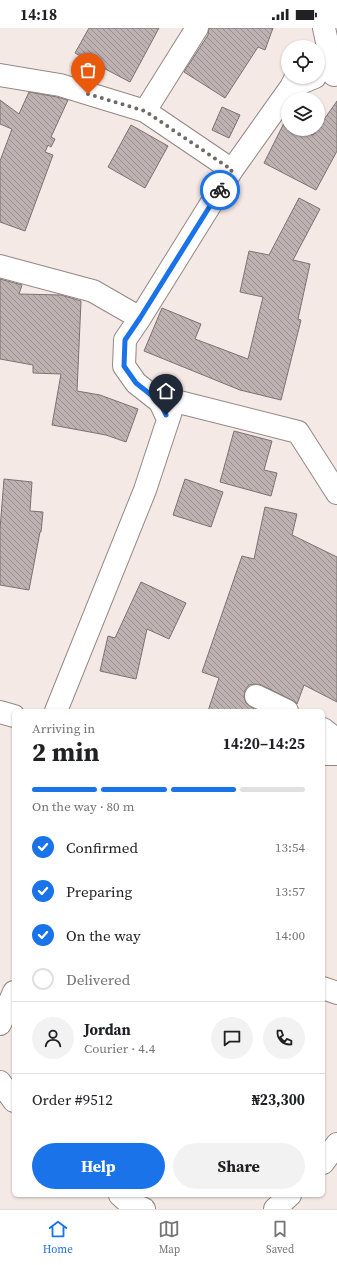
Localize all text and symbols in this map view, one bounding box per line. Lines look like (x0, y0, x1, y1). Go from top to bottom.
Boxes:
text: 14:18 (20, 4, 57, 25)
map controls (281, 40, 325, 136)
button: locate (281, 40, 325, 84)
pin (71, 53, 105, 94)
icon: bag (77, 59, 99, 81)
button: layers (281, 92, 325, 136)
courier (200, 170, 240, 210)
icon: bike (209, 179, 231, 201)
pin (149, 374, 183, 415)
icon: home (155, 380, 177, 402)
text: Arriving in (32, 720, 95, 737)
text: 14:20–14:25 (223, 733, 305, 754)
text: 2 min (32, 734, 99, 770)
text: On the way · 80 m (32, 798, 134, 815)
icon: check (32, 836, 54, 858)
text: Confirmed (66, 837, 138, 858)
text: 13:54 (275, 839, 305, 856)
icon: check (32, 880, 54, 902)
text: Preparing (66, 881, 132, 902)
text: 13:57 (275, 883, 305, 900)
icon: check (32, 924, 54, 946)
text: On the way (66, 925, 141, 946)
text: 14:00 (275, 927, 305, 944)
text: Delivered (66, 969, 130, 990)
button: person (32, 1017, 74, 1059)
button: chat (211, 1017, 253, 1059)
button: phone (263, 1017, 305, 1059)
text: Jordan (84, 1019, 131, 1040)
text: Courier · 4.4 (84, 1040, 155, 1057)
text: Order #9512 (32, 1089, 113, 1110)
text: ₦23,300 (252, 1089, 305, 1110)
button: Help (32, 1143, 165, 1189)
button: Share (173, 1143, 305, 1189)
tab: Home (43, 1218, 73, 1257)
tab: Map (158, 1218, 180, 1257)
tab: Saved (266, 1218, 294, 1257)

